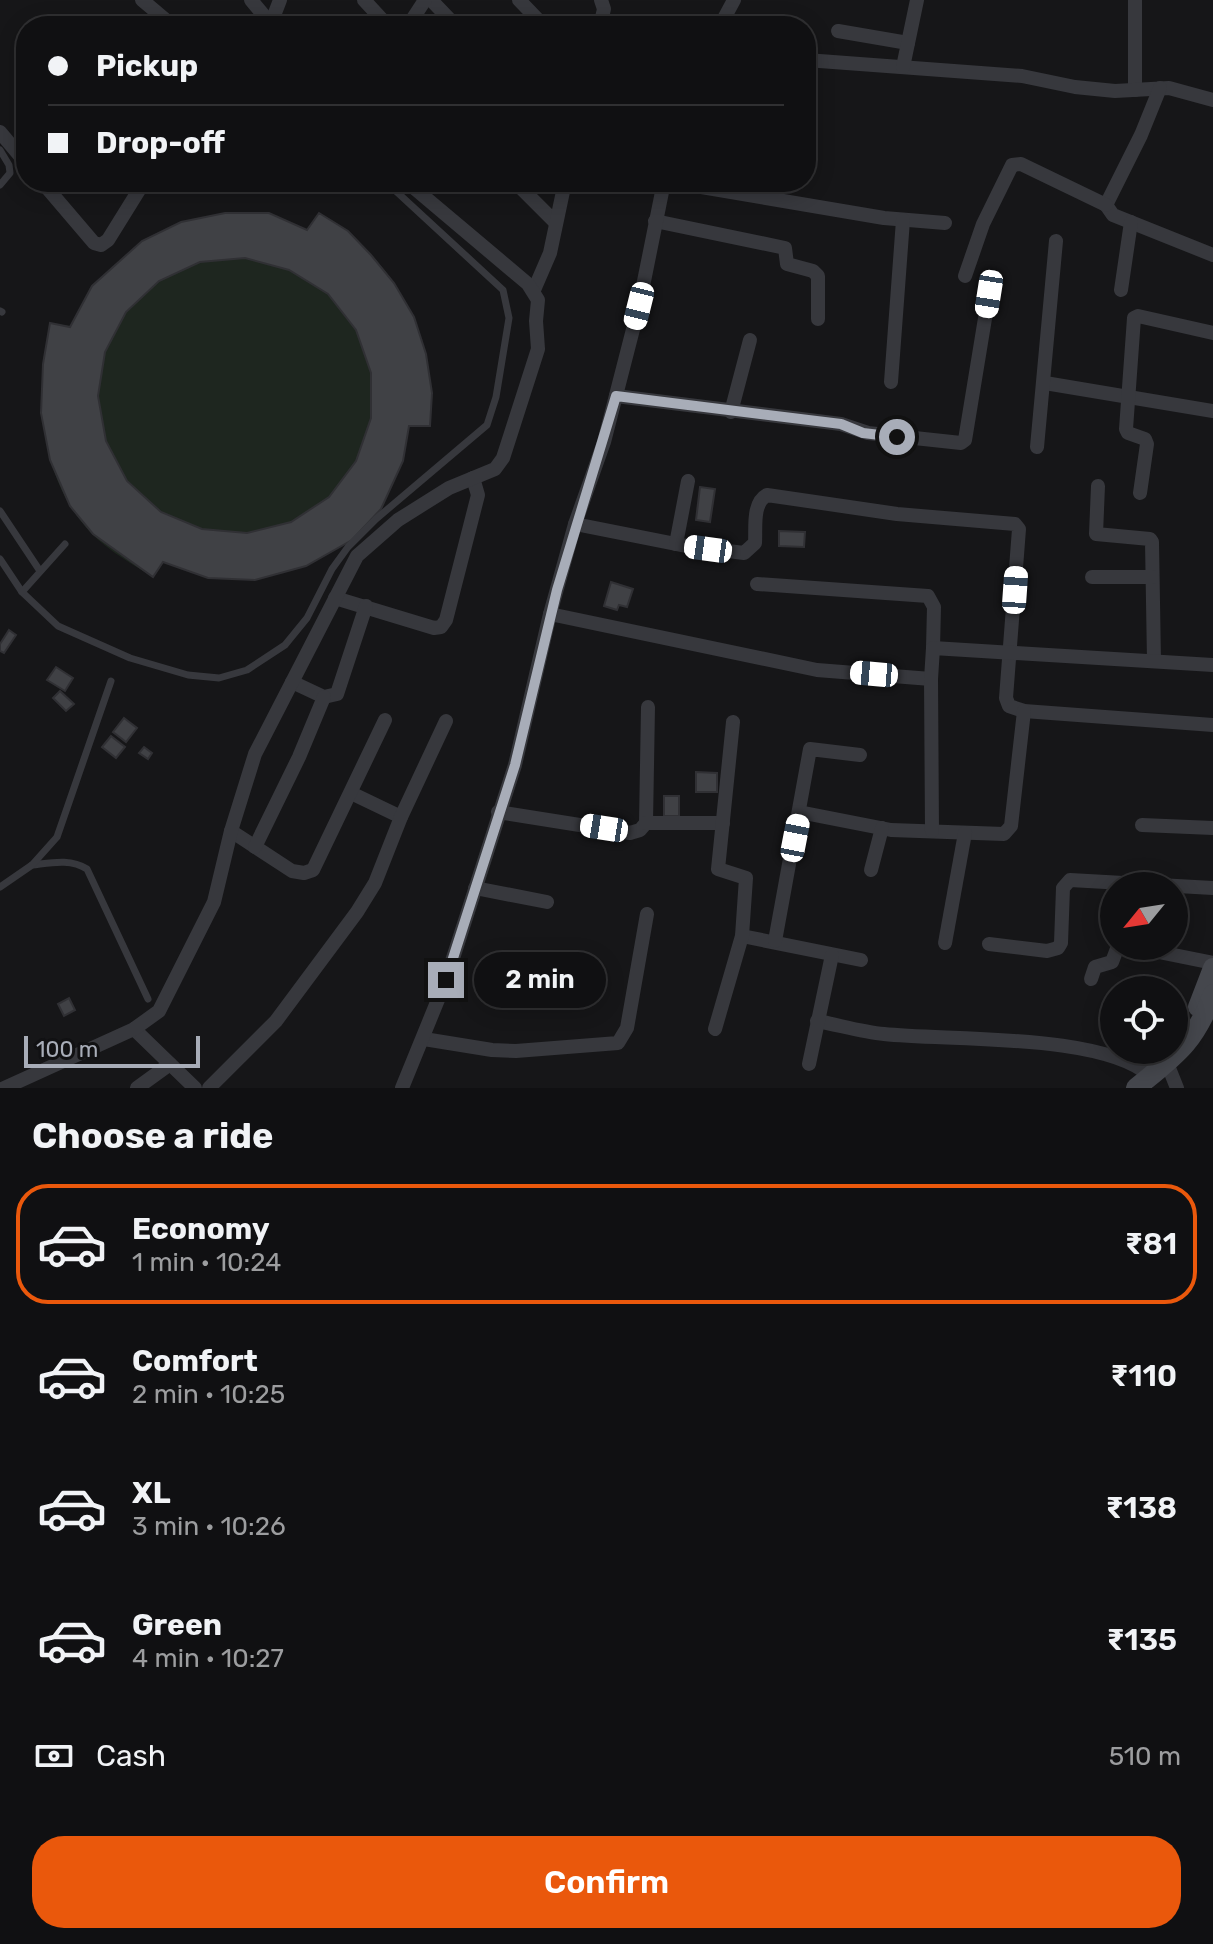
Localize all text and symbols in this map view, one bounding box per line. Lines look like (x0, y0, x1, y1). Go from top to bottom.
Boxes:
text: Pickup (96, 48, 198, 84)
text: Drop-off (96, 125, 225, 161)
car (973, 268, 1005, 320)
car (622, 280, 656, 332)
route start (879, 419, 915, 455)
car (683, 534, 733, 564)
car (1001, 565, 1029, 615)
car (849, 660, 899, 688)
car (578, 812, 630, 844)
car (779, 812, 811, 864)
north arrow (1100, 872, 1188, 960)
map controls (1100, 872, 1188, 1064)
callout: 2 min (474, 952, 606, 1008)
route end (428, 962, 464, 998)
text: 2 min (505, 964, 575, 995)
button: locate (1100, 976, 1188, 1064)
scale bar (24, 1032, 200, 1068)
text: 100 m (36, 1036, 98, 1063)
text: Choose a ride (32, 1114, 273, 1157)
icon: car (36, 1208, 108, 1280)
text: Economy (132, 1211, 270, 1247)
text: ₹81 (1125, 1226, 1177, 1262)
text: 1 min · 10:24 (132, 1247, 281, 1278)
icon: car (36, 1340, 108, 1412)
text: Comfort (132, 1343, 258, 1379)
text: ₹110 (1110, 1358, 1177, 1394)
text: 2 min · 10:25 (132, 1379, 285, 1410)
icon: car (36, 1472, 108, 1544)
text: XL (132, 1475, 171, 1511)
text: ₹138 (1105, 1490, 1177, 1526)
text: 3 min · 10:26 (132, 1511, 286, 1542)
icon: car (36, 1604, 108, 1676)
text: Green (132, 1607, 222, 1643)
text: ₹135 (1106, 1622, 1177, 1658)
text: 4 min · 10:27 (132, 1643, 284, 1674)
icon: cash (32, 1734, 76, 1778)
text: Cash (96, 1738, 166, 1774)
text: 510 m (1109, 1741, 1181, 1772)
button: Confirm (32, 1836, 1181, 1928)

